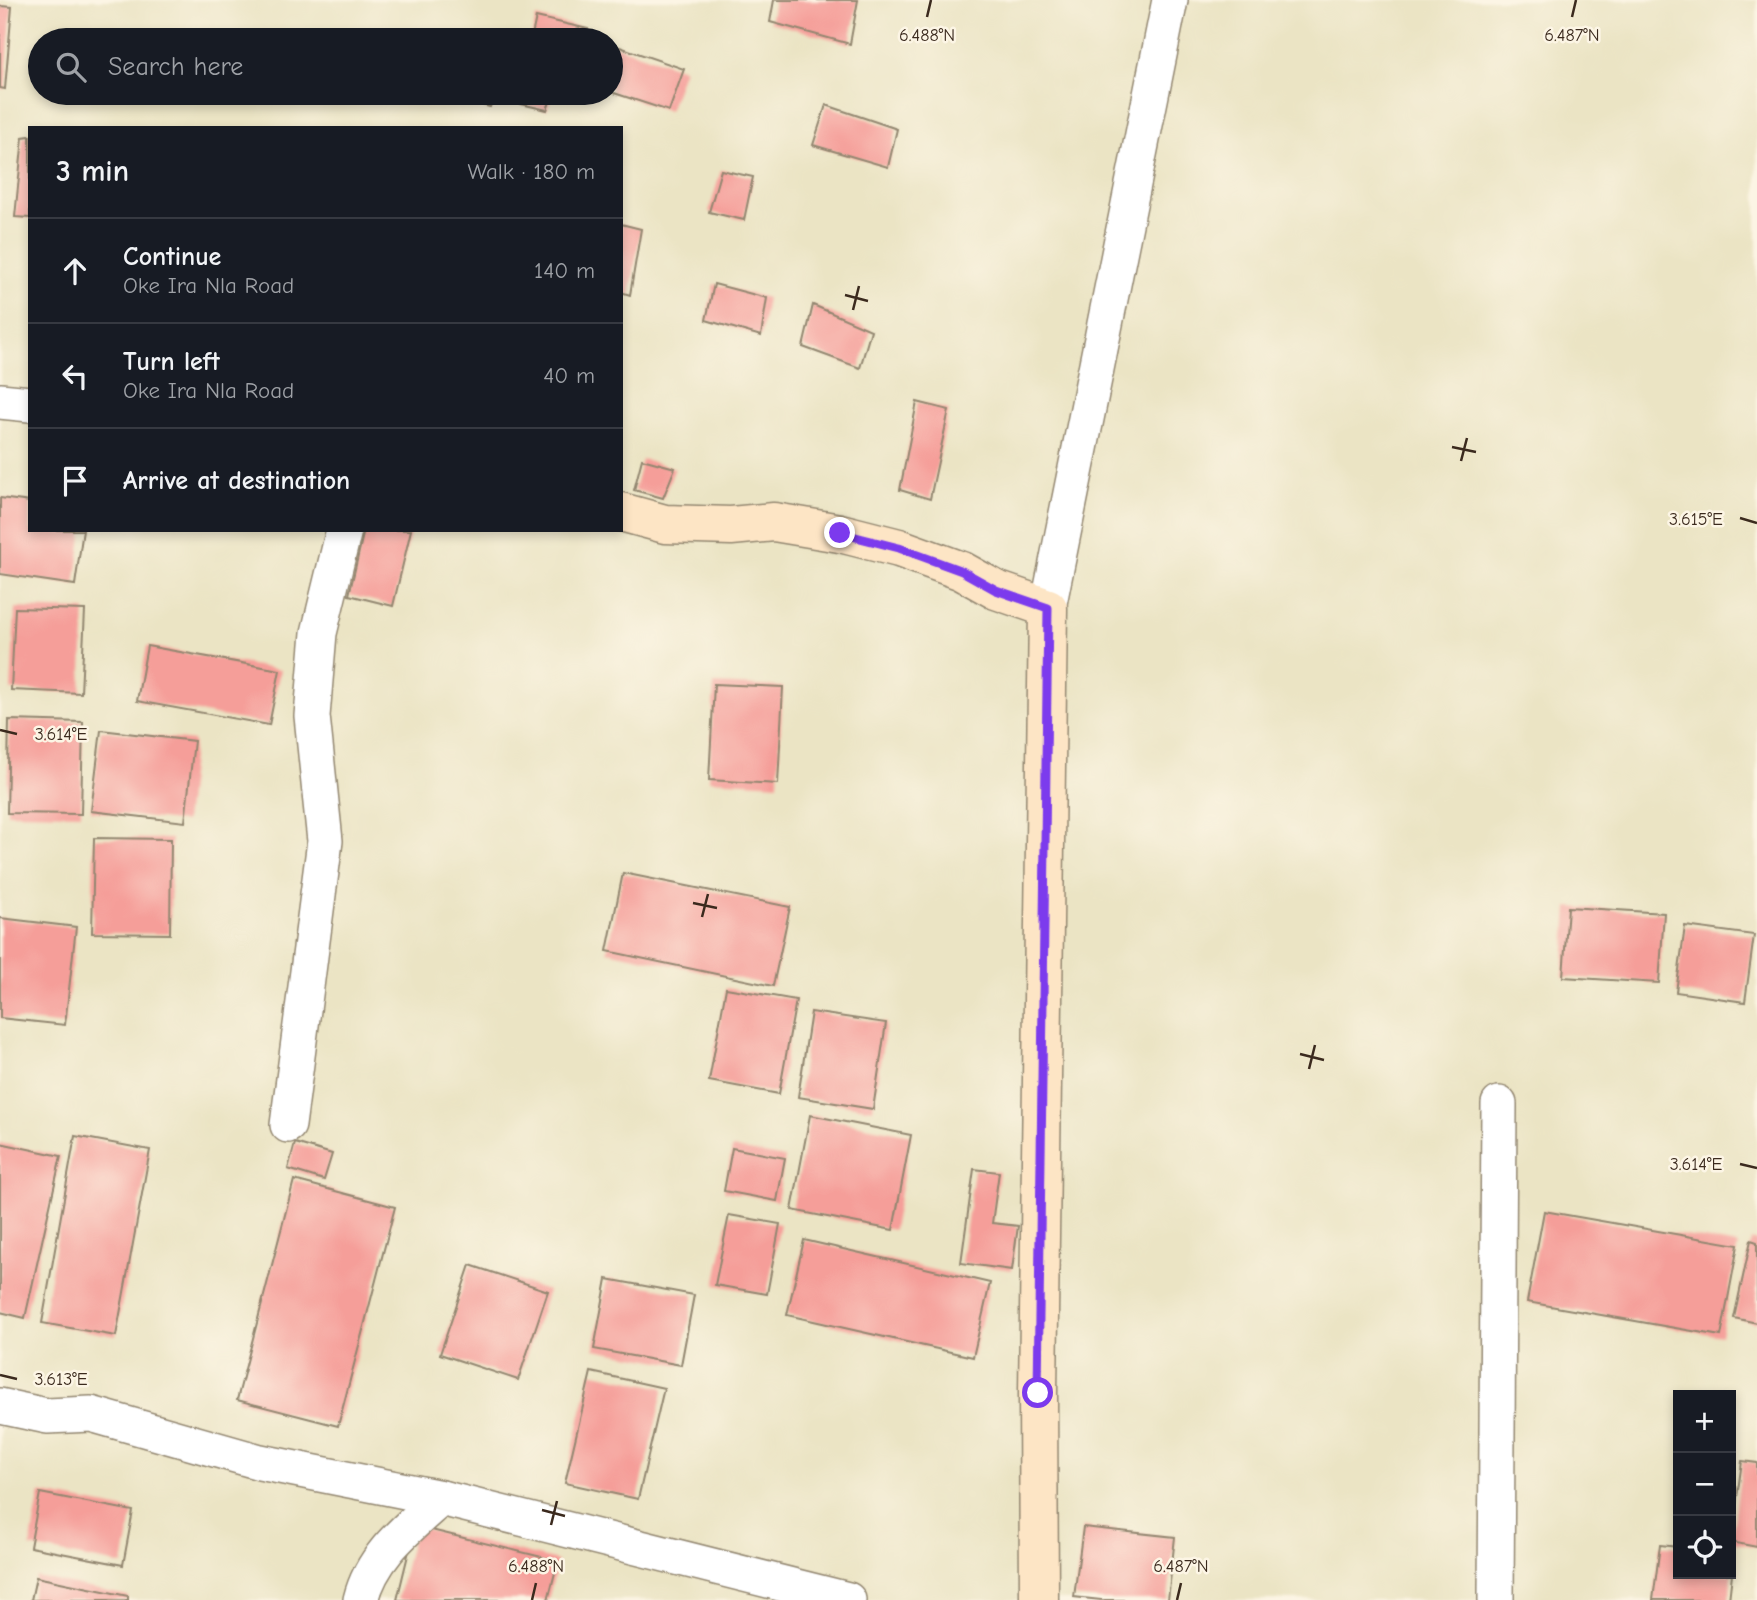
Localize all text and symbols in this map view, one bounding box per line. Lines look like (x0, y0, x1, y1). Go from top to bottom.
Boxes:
text: 6.488°N (899, 25, 955, 46)
text: 6.487°N (1544, 25, 1600, 46)
search box (28, 28, 623, 105)
icon: search (52, 48, 90, 86)
text: Search here (108, 52, 243, 82)
text: 3 min (56, 154, 129, 189)
text: Walk · 180 m (468, 158, 595, 185)
text: Continue (123, 242, 221, 272)
icon: ahead (56, 252, 94, 290)
text: 140 m (534, 257, 595, 284)
text: Oke Ira Nla Road (123, 272, 294, 299)
text: Turn left (123, 347, 220, 377)
icon: left (56, 357, 94, 395)
text: 40 m (543, 362, 595, 389)
text: Oke Ira Nla Road (123, 377, 294, 404)
icon: arrive (56, 462, 94, 500)
text: Arrive at destination (123, 466, 350, 496)
text: 3.615°E (1669, 509, 1723, 530)
route end (824, 517, 855, 548)
text: 3.614°E (35, 724, 88, 745)
text: 3.614°E (1670, 1154, 1723, 1175)
text: 3.613°E (34, 1369, 88, 1390)
route start (1022, 1377, 1053, 1408)
map controls (1673, 1390, 1736, 1579)
button: + (1673, 1390, 1736, 1453)
button: − (1673, 1453, 1736, 1516)
button: locate (1673, 1516, 1736, 1579)
text: 6.488°N (508, 1556, 564, 1577)
text: 6.487°N (1153, 1556, 1209, 1577)

